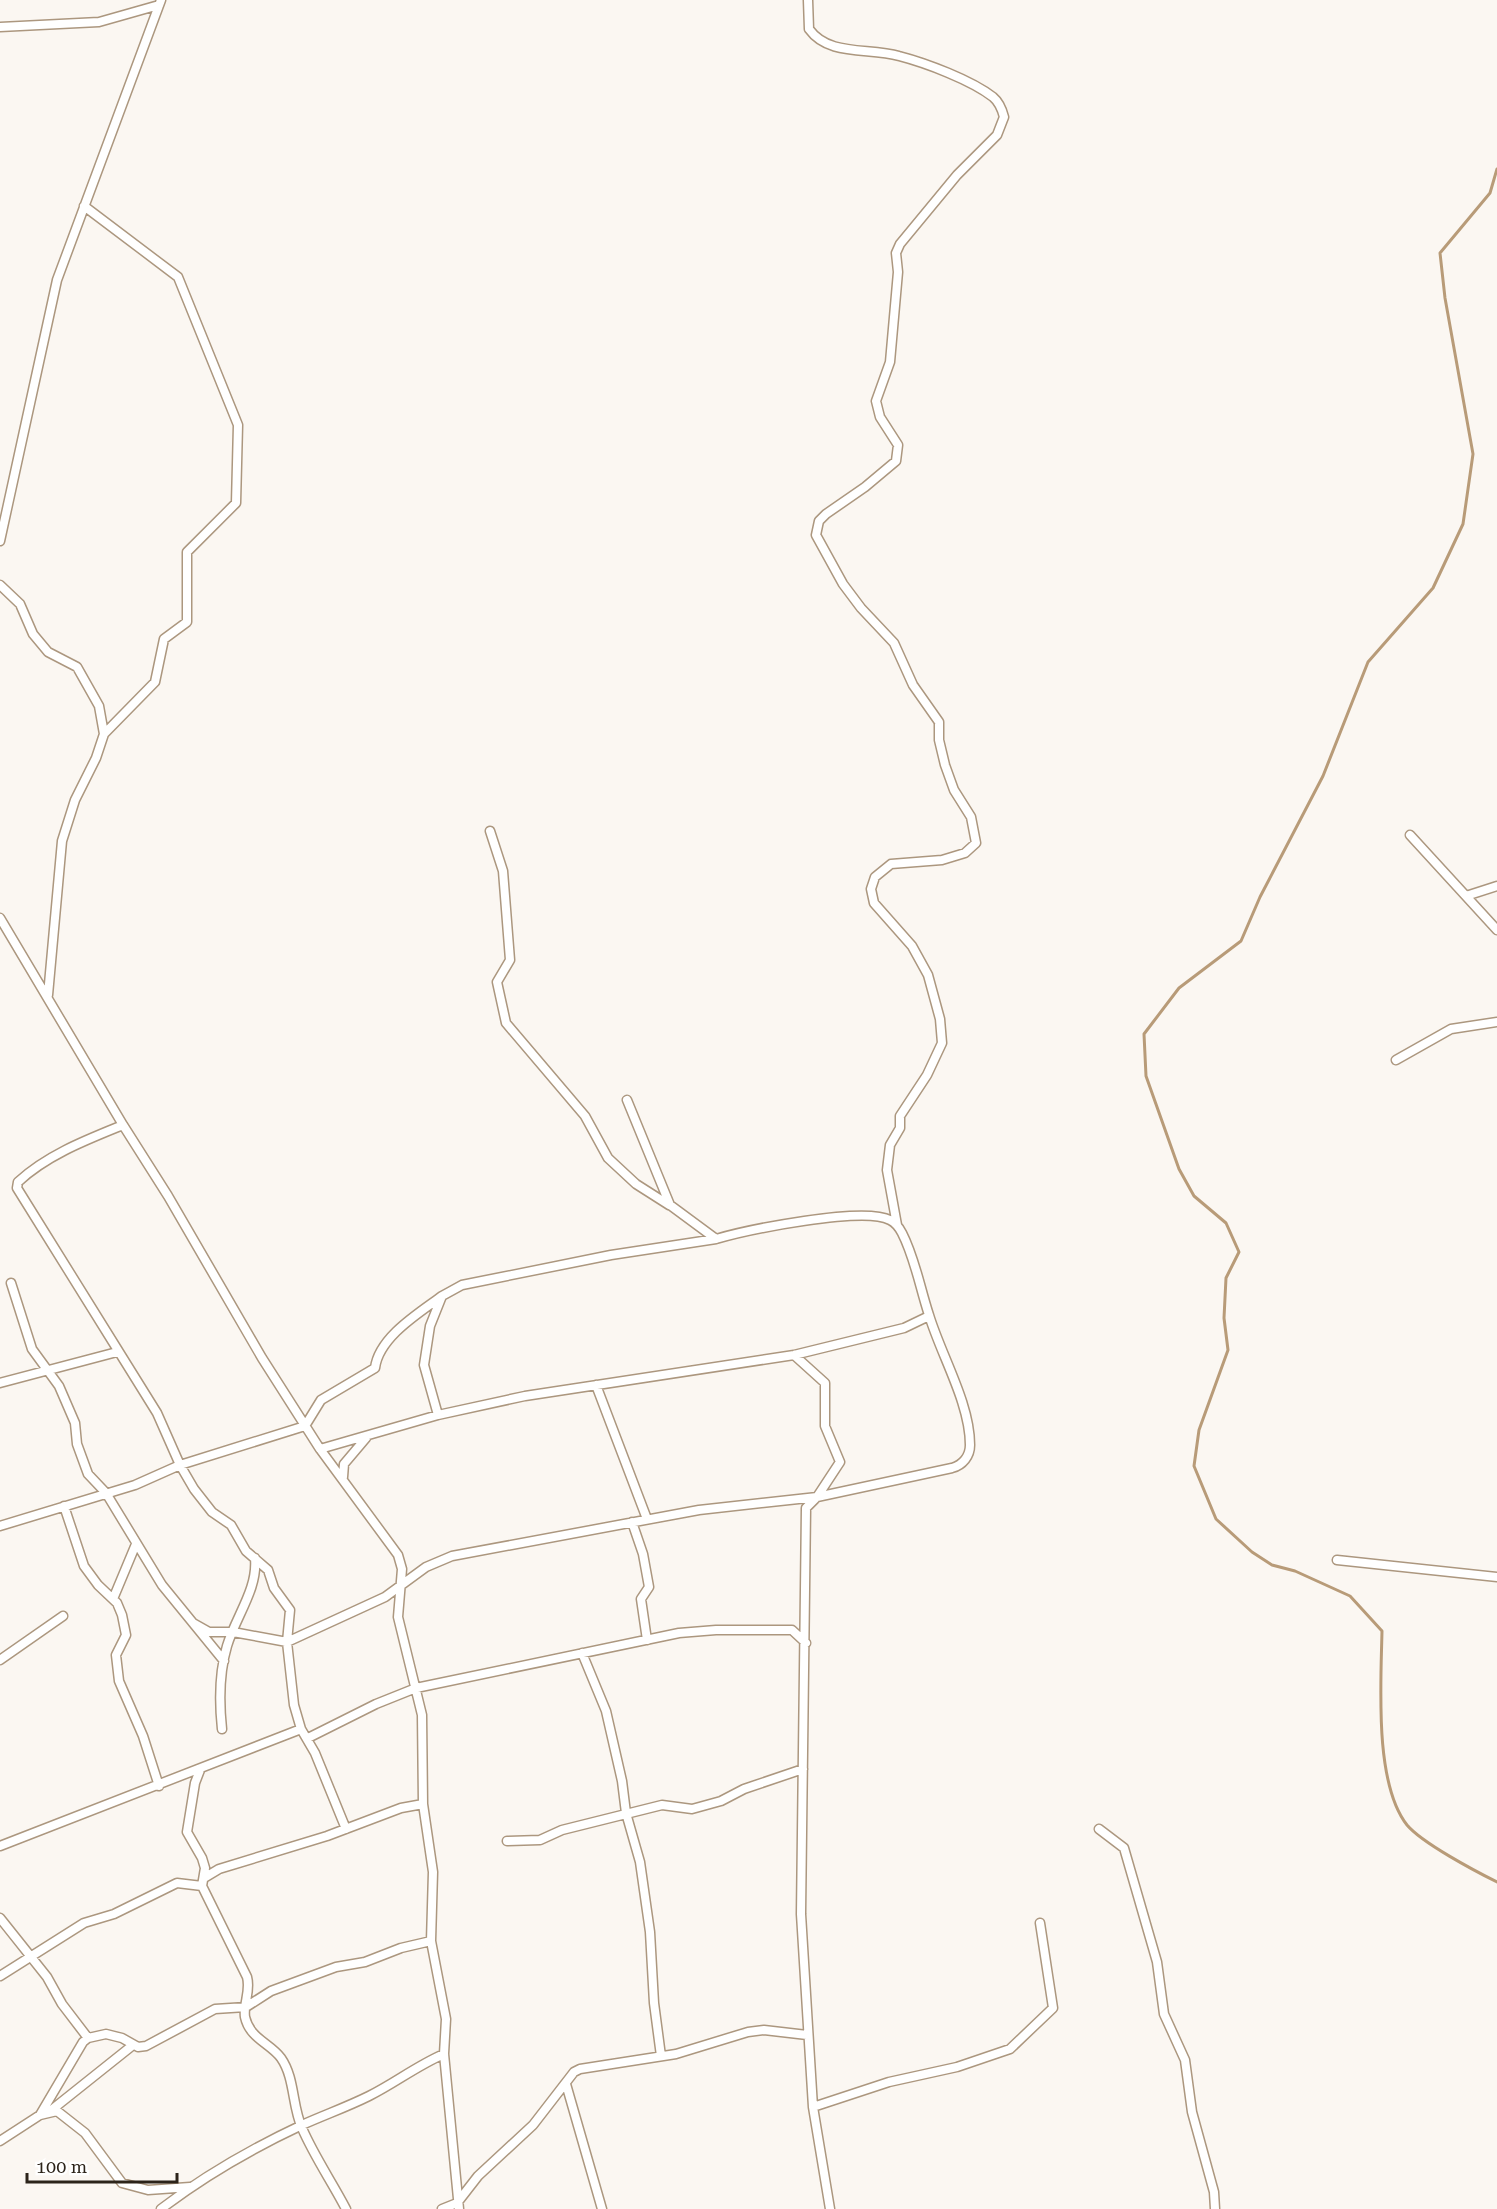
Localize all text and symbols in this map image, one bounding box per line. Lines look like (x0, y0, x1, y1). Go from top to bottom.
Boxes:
scale bar (27, 2146, 177, 2184)
text: 100 m (36, 2156, 87, 2177)

